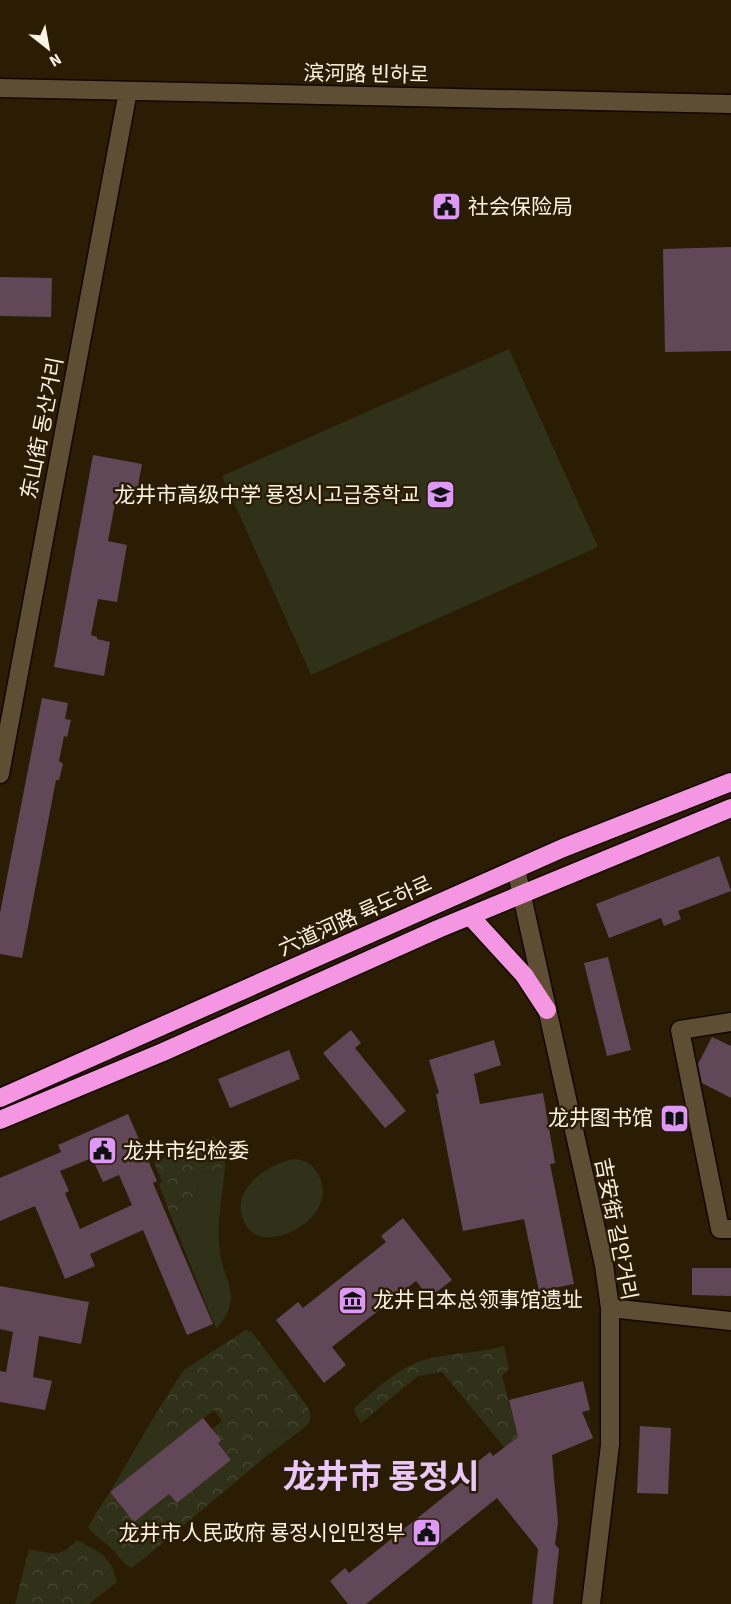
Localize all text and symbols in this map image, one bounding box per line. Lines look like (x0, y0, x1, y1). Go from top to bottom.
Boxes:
north arrow (18, 18, 78, 78)
text: N (45, 48, 65, 72)
street label: 滨河路 빈하로 (303, 58, 429, 90)
public building icon: 社会保险局 (431, 191, 463, 223)
place label: 社会保险局 (468, 192, 573, 222)
street label: 东山街 동산거리 (13, 354, 71, 502)
school or university icon: 龙井市高级中学 룡정시고급중학교 (425, 479, 457, 511)
place label: 龙井市高级中学 룡정시고급중학교 (114, 480, 420, 510)
street label: 六道河路 륙도하로 (273, 869, 437, 963)
library icon: 龙井图书馆 (658, 1102, 690, 1134)
place label: 龙井图书馆 (548, 1103, 653, 1133)
public building icon: 龙井市纪检委 (86, 1135, 118, 1167)
place label: 龙井市纪检委 (123, 1136, 249, 1166)
street label: 吉安街 길안거리 (587, 1155, 645, 1303)
museum icon: 龙井日本总领事馆遗址 (336, 1284, 368, 1316)
place label: 龙井日本总领事馆遗址 (373, 1285, 583, 1315)
district label: 龙井市 룡정시 (283, 1454, 479, 1501)
public building icon: 龙井市人民政府 룡정시인민정부 (410, 1517, 442, 1549)
place label: 龙井市人民政府 룡정시인민정부 (119, 1518, 405, 1548)

